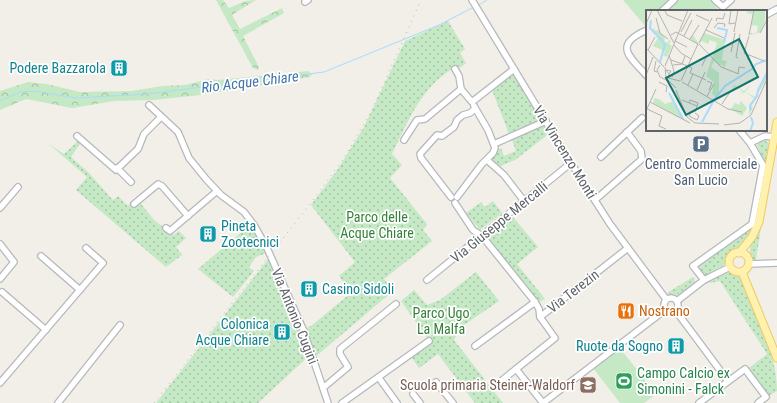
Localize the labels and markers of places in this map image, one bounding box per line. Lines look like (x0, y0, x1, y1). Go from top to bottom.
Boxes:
building icon: Podere Bazzarola (109, 58, 129, 78)
place label: Podere Bazzarola (9, 60, 106, 76)
parking icon: Centro Commerciale San Lucio (691, 134, 711, 154)
place label: Centro Commerciale San Lucio (645, 156, 758, 188)
place label: Pineta Zootecnici (221, 218, 279, 250)
building icon: Pineta Zootecnici (198, 224, 218, 244)
building icon: Casino Sidoli (299, 279, 319, 299)
place label: Casino Sidoli (322, 281, 394, 297)
restaurant icon: Nostrano (616, 301, 636, 321)
place label: Nostrano (639, 303, 690, 319)
place label: Colonica Acque Chiare (196, 316, 269, 348)
building icon: Colonica Acque Chiare (272, 322, 292, 342)
building icon: Ruote da Sogno (666, 336, 686, 356)
place label: Ruote da Sogno (576, 338, 663, 354)
place label: Campo Calcio ex Simonini - Falck (637, 365, 730, 397)
sports icon: Campo Calcio ex Simonini - Falck (614, 371, 634, 391)
school or university icon: Scuola primaria Steiner-Waldorf (578, 375, 598, 395)
place label: Scuola primaria Steiner-Waldorf (400, 377, 576, 393)

